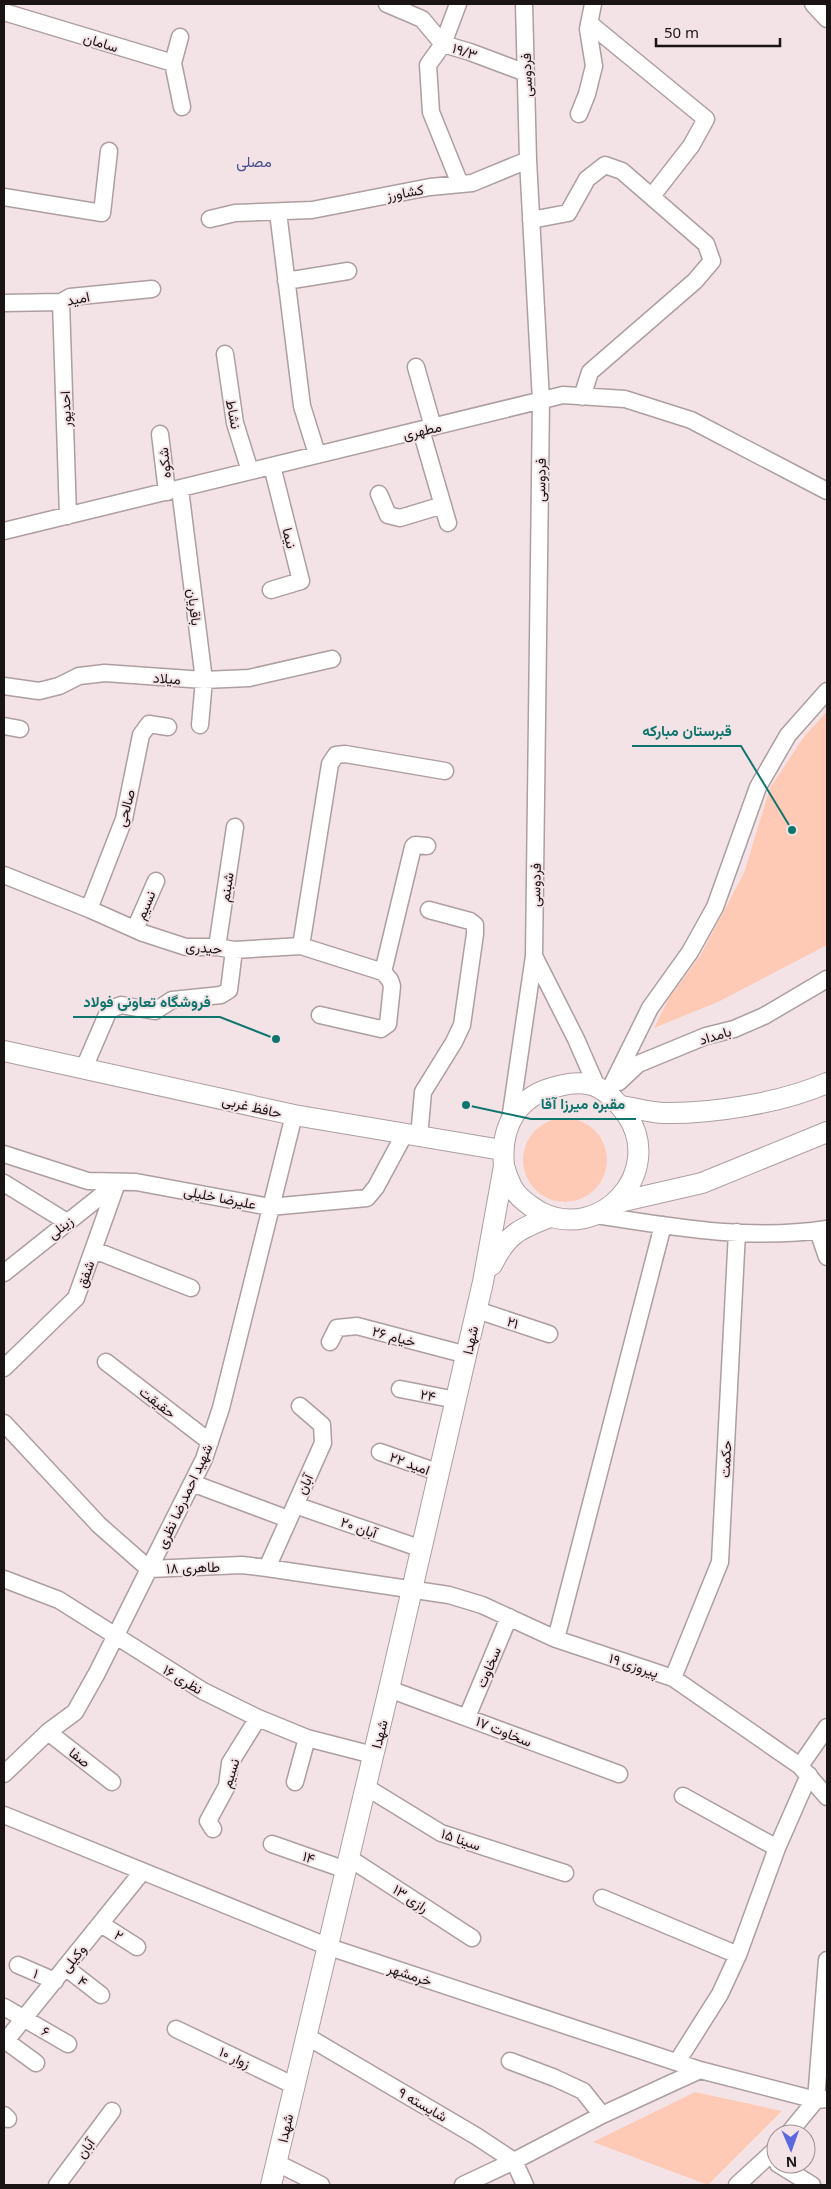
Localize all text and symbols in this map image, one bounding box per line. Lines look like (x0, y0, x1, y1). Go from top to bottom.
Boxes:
scale bar (656, 15, 780, 47)
text: 50 m (664, 22, 699, 42)
street label: سامان (81, 28, 121, 56)
street label: ۱۹/۳ (450, 38, 480, 64)
street label: فردوسی (516, 53, 536, 97)
district label: مصلی (236, 151, 272, 172)
street label: کشاورز (384, 179, 425, 205)
street label: امید (65, 286, 91, 310)
street label: احدپور (55, 391, 76, 428)
street label: نشاط (222, 398, 246, 430)
street label: مطهری (401, 416, 443, 444)
street label: شکوه (153, 447, 175, 479)
street label: فردوسی (530, 458, 550, 502)
street label: نیما (278, 526, 302, 550)
street label: باقریان (183, 587, 207, 627)
street label: میلاد (153, 668, 181, 688)
callout: قبرستان مبارکه (632, 716, 741, 746)
text: قبرستان مبارکه (642, 720, 732, 740)
street label: صالحی (111, 787, 139, 829)
street label: فردوسی (525, 863, 545, 907)
street label: شبنم (214, 871, 238, 903)
street label: نسیم (130, 888, 160, 922)
street label: حیدری (185, 936, 223, 958)
callout: فروشگاه تعاونی فولاد (73, 987, 220, 1017)
text: فروشگاه تعاونی فولاد (83, 991, 211, 1011)
street label: بامداد (697, 1021, 733, 1049)
callout: مقبره میرزا آقا (531, 1089, 636, 1119)
street label: حافظ غربی (220, 1090, 284, 1122)
text: مقبره میرزا آقا (541, 1093, 625, 1113)
street label: علیرضا خلیلی (182, 1181, 258, 1213)
street label: زینلی (43, 1211, 77, 1243)
street label: شفق (71, 1258, 99, 1290)
street label: ۲۱ (505, 1311, 521, 1333)
street label: خیام ۲۶ (370, 1321, 418, 1351)
street label: شهدا (458, 1324, 482, 1356)
street label: حقیقت (136, 1382, 180, 1422)
street label: ۲۴ (419, 1384, 437, 1406)
street label: شهید احمدرضا نظری (151, 1440, 217, 1552)
street label: حکمت (715, 1440, 735, 1478)
street label: امید ۲۲ (387, 1447, 433, 1479)
street label: آبان (291, 1469, 318, 1497)
street label: آبان ۲۰ (338, 1512, 381, 1543)
street label: طاهری ۱۸ (166, 1557, 220, 1577)
street label: سخاوت (471, 1644, 505, 1690)
street label: پیروزی ۱۹ (607, 1648, 661, 1683)
street label: نظری ۱۶ (160, 1660, 206, 1698)
street label: سخاوت ۱۷ (473, 1711, 535, 1751)
street label: شهدا (366, 1718, 392, 1750)
street label: صفا (65, 1743, 95, 1772)
street label: نسیم (216, 1756, 244, 1790)
street label: سینا ۱۵ (439, 1823, 483, 1855)
street label: ۱۴ (300, 1846, 318, 1868)
street label: رازی ۱۳ (390, 1880, 433, 1917)
street label: ۲ (111, 1925, 127, 1945)
street label: وکیلی (56, 1940, 90, 1976)
street label: خرمشهر (385, 1958, 435, 1990)
street label: ۱ (30, 1963, 42, 1983)
street label: ۴ (74, 1971, 92, 1991)
street label: ۶ (38, 2021, 54, 2041)
street label: زوار ۱۰ (216, 2042, 254, 2073)
street label: شایسته ۹ (395, 2082, 451, 2126)
street label: شهدا (273, 2112, 297, 2144)
north arrow (766, 2124, 816, 2174)
street label: آبان (71, 2133, 100, 2162)
text: N (785, 2153, 797, 2172)

